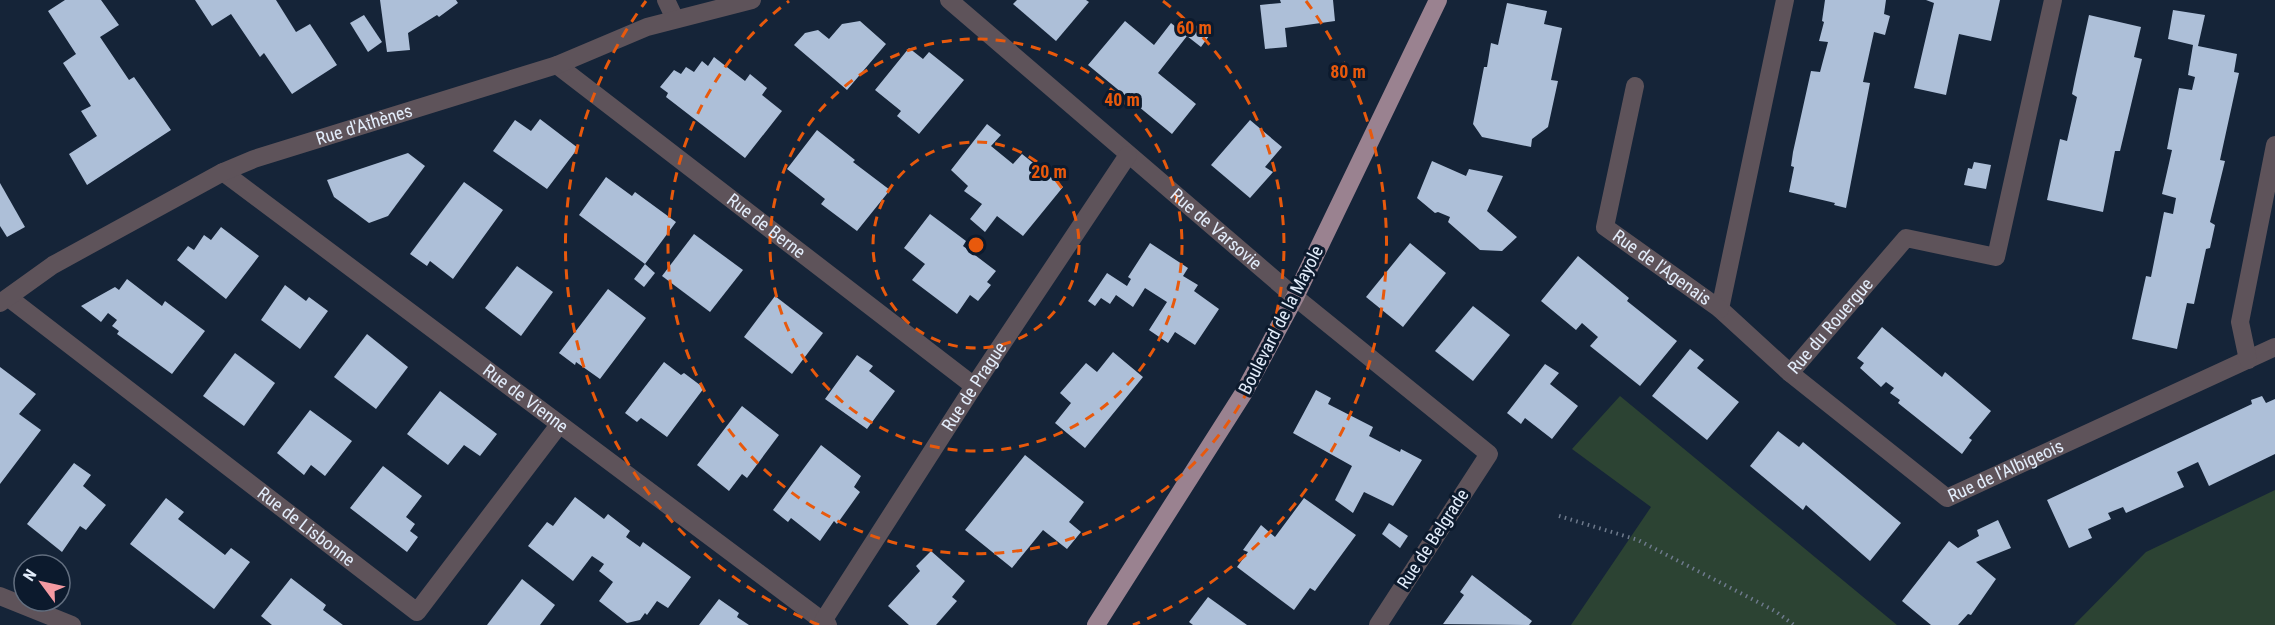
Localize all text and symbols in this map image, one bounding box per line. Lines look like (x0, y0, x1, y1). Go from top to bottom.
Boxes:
text: 60 m (1176, 17, 1212, 38)
text: 80 m (1330, 61, 1366, 82)
text: 40 m (1104, 89, 1140, 110)
street label: Rue d'Athènes (313, 99, 415, 149)
text: 20 m (1031, 161, 1067, 182)
street label: Rue de Varsovie (1166, 184, 1266, 274)
street label: Rue de Berne (723, 189, 810, 262)
street label: Rue de l'Agenais (1609, 225, 1715, 309)
centre of rings (966, 235, 986, 255)
street label: Boulevard de la Mayole (1234, 242, 1327, 398)
street label: Rue du Rouergue (1783, 273, 1877, 378)
street label: Rue de Prague (937, 338, 1010, 435)
street label: Rue de Vienne (479, 360, 573, 437)
street label: Rue de l'Albigeois (1944, 435, 2067, 506)
street label: Rue de Lisbonne (254, 482, 359, 570)
street label: Rue de Belgrade (1393, 485, 1473, 593)
north arrow (12, 553, 72, 613)
text: N (19, 566, 40, 584)

